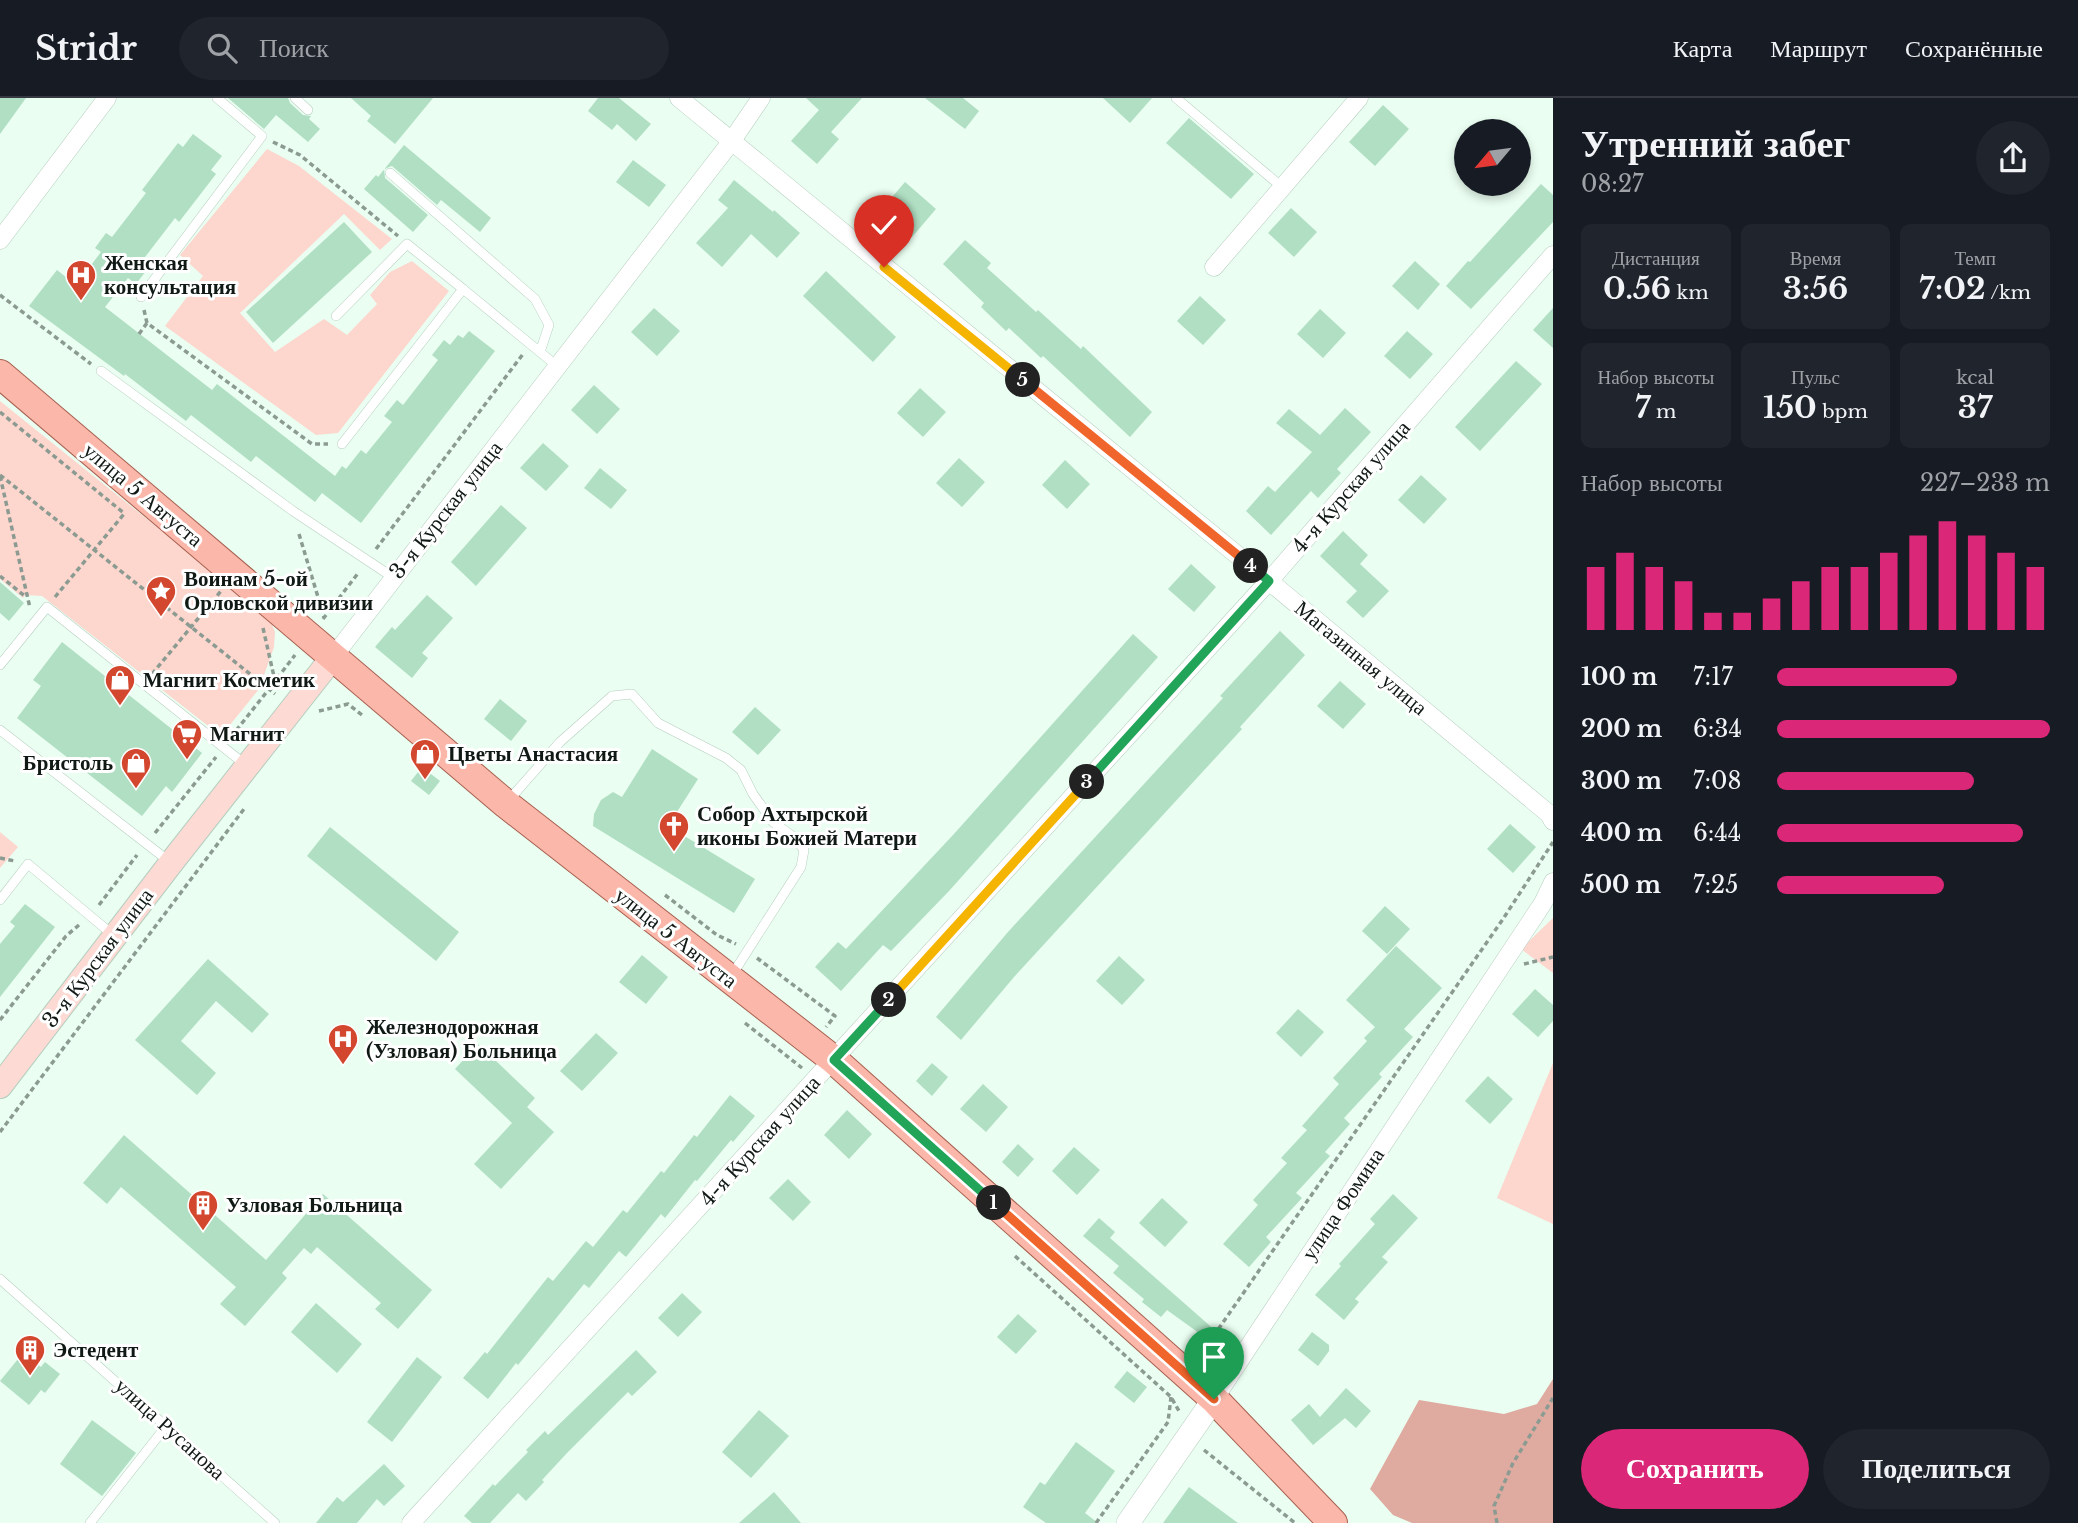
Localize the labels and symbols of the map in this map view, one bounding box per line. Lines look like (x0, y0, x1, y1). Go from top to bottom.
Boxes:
north arrow (1454, 119, 1531, 196)
pin (854, 195, 914, 267)
place label: Женская консультация (104, 250, 236, 300)
hospital icon: Женская консультация (64, 258, 98, 302)
pin: 5 (1006, 362, 1040, 398)
street label: 4-я Курская улица (1286, 415, 1416, 559)
street label: 3-я Курская улица (384, 435, 508, 584)
street label: улица 5 Августа (78, 437, 209, 553)
pin: 4 (1234, 548, 1268, 584)
place label: Воинам 5-ой Орловской дивизии (184, 566, 373, 616)
place icon: Воинам 5-ой Орловской дивизии (144, 574, 178, 618)
street label: Магазинная улица (1290, 595, 1433, 721)
shop icon: Магнит Косметик (103, 663, 137, 707)
place label: Магнит Косметик (143, 667, 316, 693)
supermarket icon: Магнит (170, 717, 204, 761)
place label: Магнит (210, 721, 285, 747)
shop icon: Цветы Анастасия (408, 737, 442, 781)
place label: Цветы Анастасия (448, 741, 618, 767)
shop icon: Бристоль (119, 746, 153, 790)
place label: Бристоль (23, 750, 113, 776)
pin: 3 (1070, 764, 1104, 800)
place label: Собор Ахтырской иконы Божией Матери (697, 801, 917, 851)
church icon: Собор Ахтырской иконы Божией Матери (657, 809, 691, 853)
street label: улица 5 Августа (610, 882, 743, 994)
street label: 3-я Курская улица (37, 883, 159, 1033)
pin: 2 (872, 982, 906, 1018)
place label: Железнодорожная (Узловая) Больница (366, 1014, 557, 1064)
hospital icon: Железнодорожная (Узловая) Больница (326, 1022, 360, 1066)
street label: 4-я Курская улица (694, 1070, 826, 1212)
street label: улица Фомина (1296, 1142, 1390, 1265)
pin: 1 (976, 1186, 1012, 1220)
building icon: Узловая Больница (186, 1188, 220, 1232)
place label: Узловая Больница (226, 1192, 403, 1218)
pin (1184, 1327, 1244, 1399)
building icon: Эстедент (13, 1333, 47, 1377)
place label: Эстедент (53, 1337, 139, 1363)
street label: улица Русанова (109, 1373, 231, 1486)

